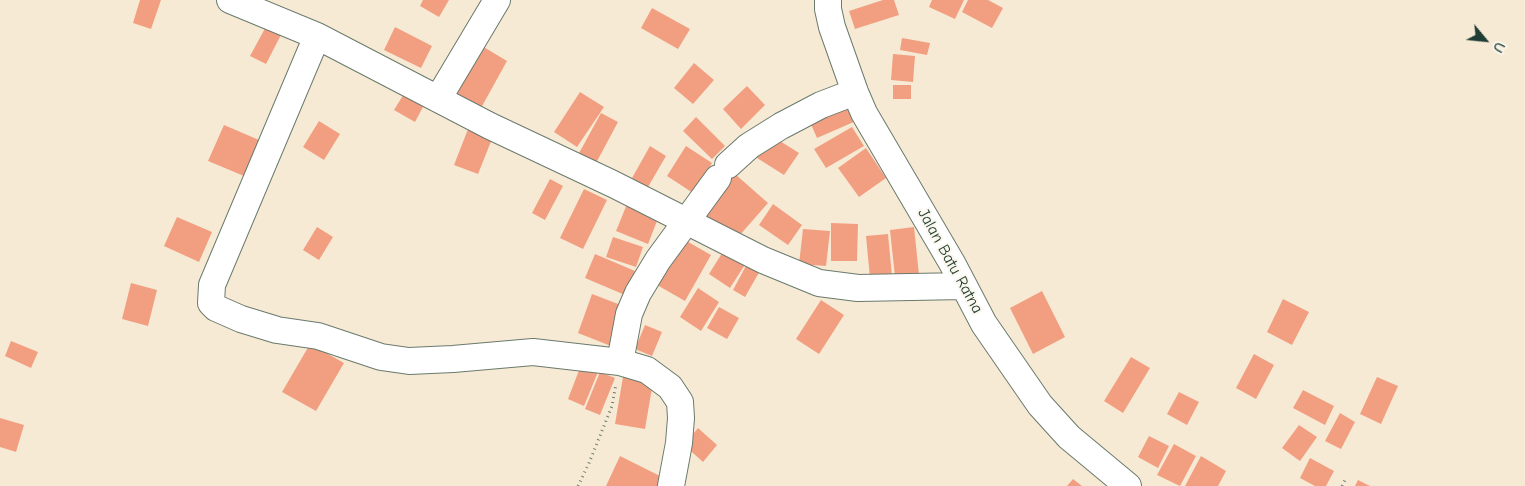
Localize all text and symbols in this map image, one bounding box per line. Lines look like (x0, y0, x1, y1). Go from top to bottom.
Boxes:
north arrow (1460, 15, 1510, 65)
text: U (1489, 39, 1508, 55)
street label: Jalan Batu Ratna (913, 205, 987, 317)

